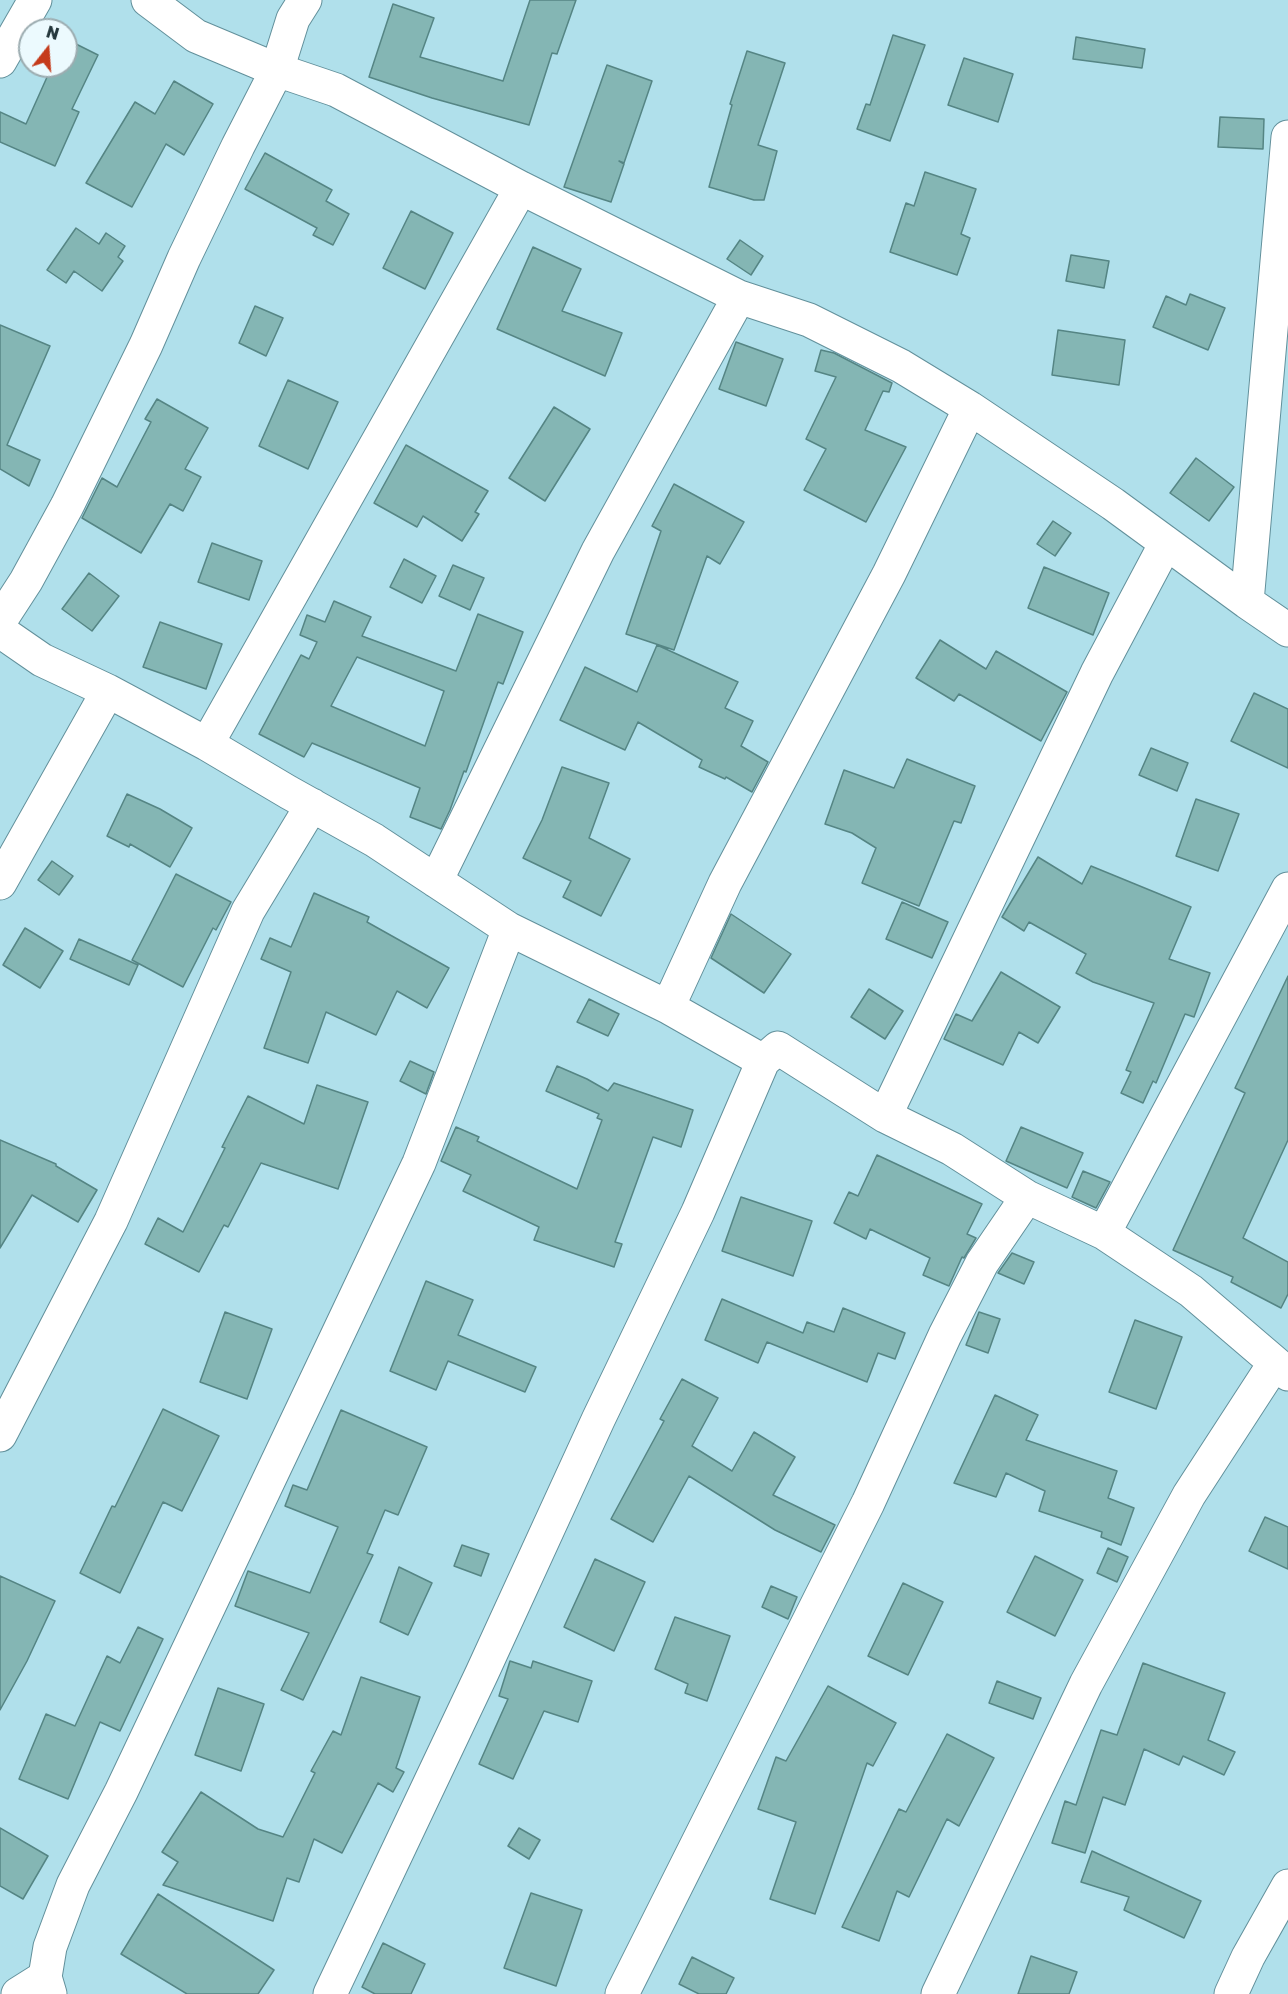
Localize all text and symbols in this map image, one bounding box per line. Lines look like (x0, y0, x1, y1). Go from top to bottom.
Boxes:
north arrow (18, 18, 78, 78)
text: N (44, 21, 61, 44)

